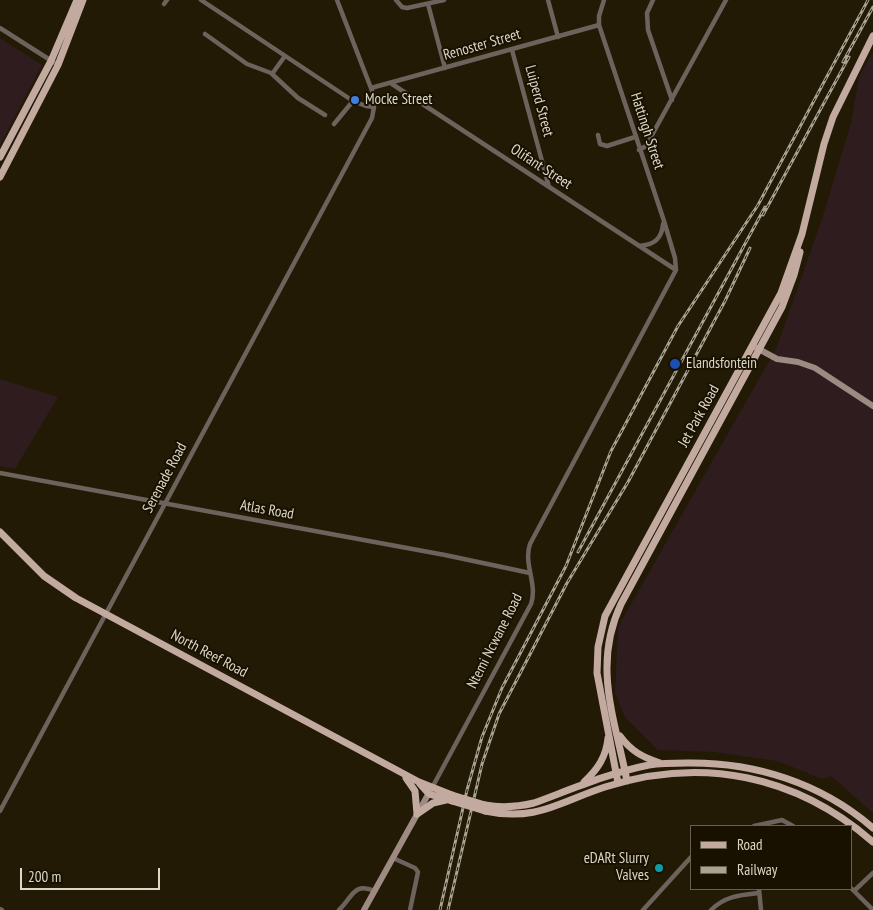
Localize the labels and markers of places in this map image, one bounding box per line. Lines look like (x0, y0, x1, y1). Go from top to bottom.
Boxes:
place label: Mocke Street (365, 91, 432, 109)
marker: Mocke Street (349, 94, 361, 106)
place label: Elandsfontein (686, 355, 757, 373)
marker: Elandsfontein (668, 357, 682, 371)
place label: eDARt Slurry Valves (584, 850, 649, 885)
marker: eDARt Slurry Valves (653, 862, 665, 874)

